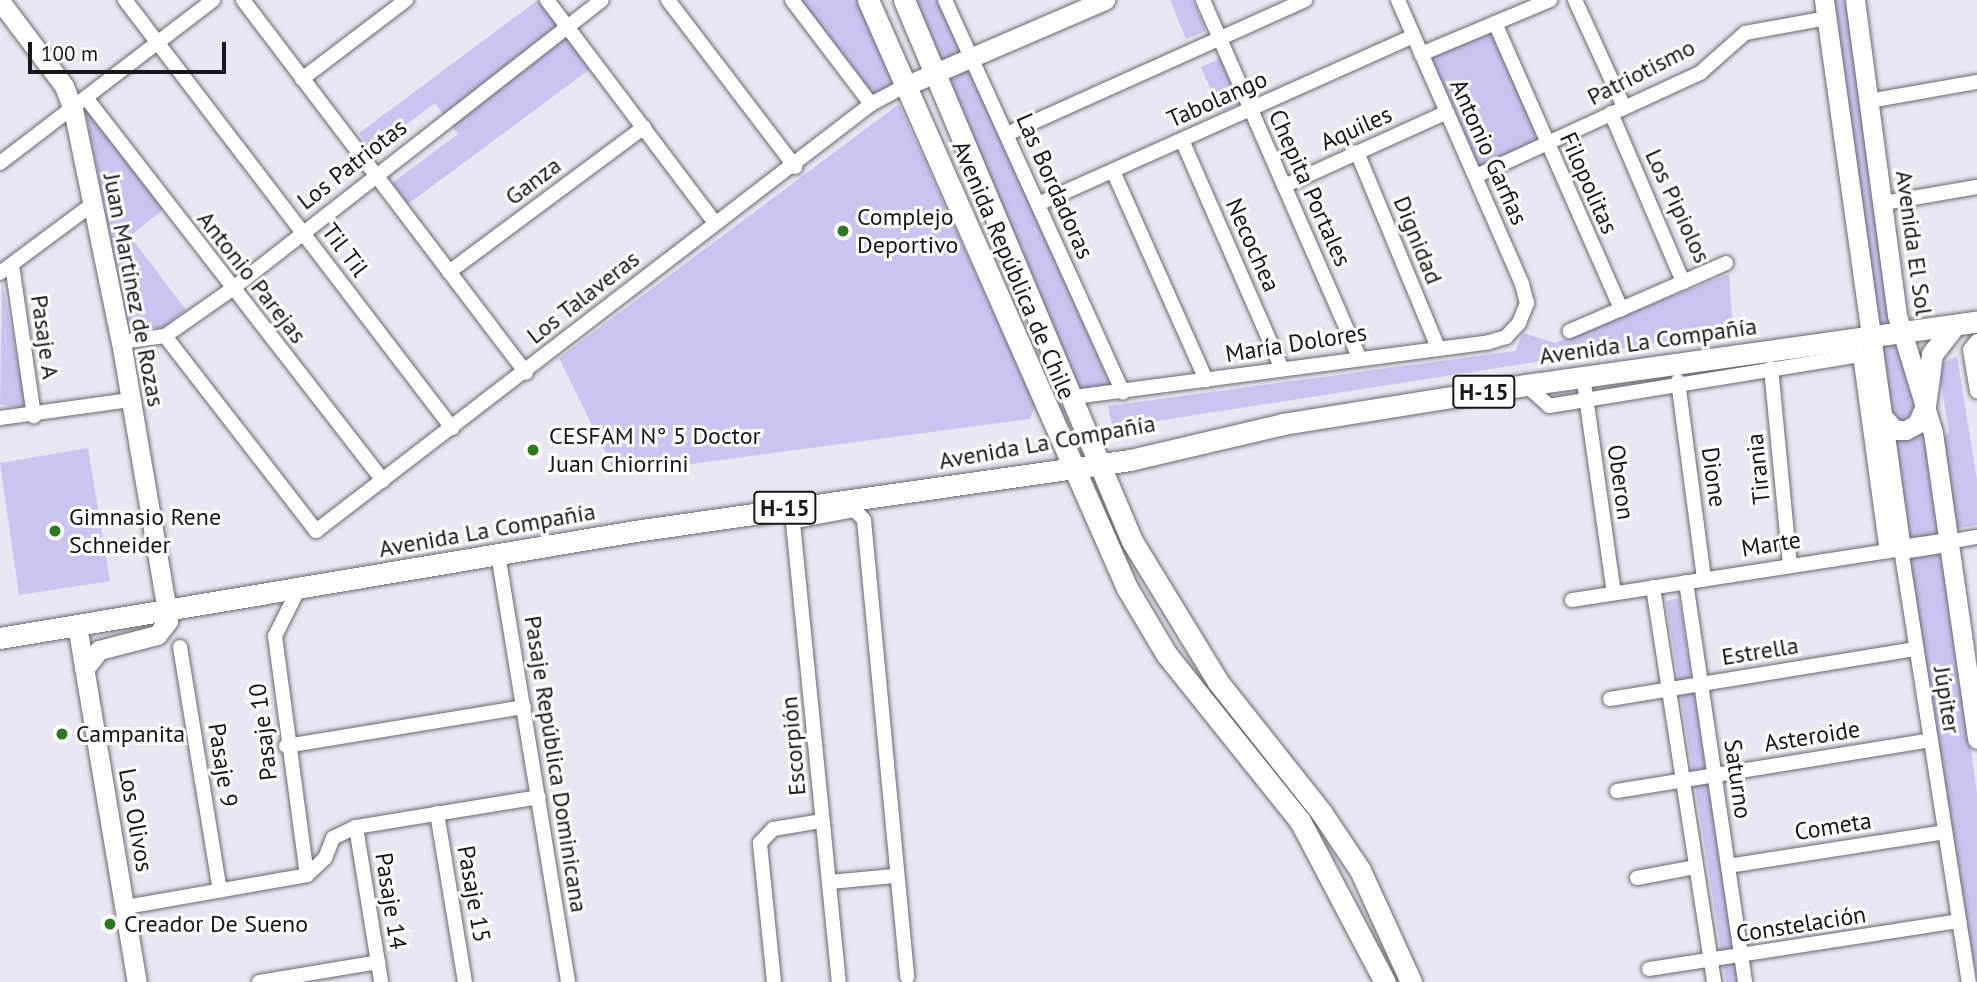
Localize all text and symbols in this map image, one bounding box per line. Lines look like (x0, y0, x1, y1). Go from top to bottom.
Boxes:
scale bar (32, 28, 229, 72)
street label: Patriotismo (1582, 33, 1700, 111)
text: 100 m (41, 40, 98, 67)
street label: Tabolango (1163, 64, 1271, 134)
street label: Antonio Garfias (1444, 75, 1534, 229)
street label: Aquiles (1316, 100, 1396, 156)
street label: Chepita Portales (1263, 105, 1357, 271)
street label: Las Bordadoras (1010, 109, 1100, 263)
street label: Los Patriotas (292, 112, 412, 216)
street label: Filopolitas (1554, 128, 1624, 238)
street label: Avenida República de Chile (946, 136, 1082, 404)
street label: Los Pipiolos (1639, 144, 1717, 268)
street label: Ganza (499, 151, 567, 211)
street label: Avenida El Sol (1890, 169, 1938, 317)
street label: Juan Martínez de Rozas (97, 171, 171, 409)
street label: Dignidad (1387, 192, 1449, 288)
street label: Necochea (1220, 194, 1286, 296)
place label: Complejo Deportivo (857, 203, 958, 259)
street label: Antonio Parejas (191, 205, 313, 349)
street label: Til Til (315, 217, 375, 283)
marker: Complejo Deportivo (835, 223, 851, 239)
street label: Los Talaveras (521, 244, 645, 350)
street label: Pasaje A (25, 293, 65, 381)
street label: Avenida La Compañía (1537, 311, 1759, 371)
street label: María Dolores (1223, 318, 1369, 368)
road number: H-15 (1451, 372, 1517, 412)
street label: Avenida La Compañía (937, 409, 1157, 475)
place label: CESFAM N° 5 Doctor Juan Chiorrini (549, 422, 761, 478)
street label: Tirania (1740, 432, 1776, 506)
marker: CESFAM N° 5 Doctor Juan Chiorrini (523, 440, 543, 460)
street label: Oberon (1601, 443, 1641, 521)
street label: Dione (1696, 445, 1732, 509)
road number: H-15 (752, 488, 818, 528)
street label: Avenida La Compañía (377, 497, 597, 563)
place label: Gimnasio Rene Schneider (69, 503, 221, 559)
marker: Gimnasio Rene Schneider (47, 523, 63, 539)
street label: Marte (1739, 525, 1803, 563)
street label: Pasaje República Dominicana (518, 614, 594, 914)
street label: Estrella (1720, 631, 1800, 671)
street label: Júpiter (1927, 664, 1967, 736)
street label: Pasaje 10 (243, 682, 283, 782)
street label: Escorpión (774, 695, 812, 797)
street label: Asteroide (1762, 714, 1862, 758)
place label: Campanita (76, 720, 185, 748)
street label: Pasaje 9 (202, 721, 244, 809)
marker: Campanita (54, 726, 70, 742)
street label: Saturno (1718, 737, 1758, 821)
street label: Los Olivos (113, 766, 159, 874)
street label: Cometa (1793, 806, 1873, 846)
street label: Pasaje 15 (451, 843, 497, 945)
street label: Pasaje 14 (369, 851, 413, 951)
street label: Constelación (1734, 900, 1868, 948)
place label: Creador De Sueno (124, 910, 308, 938)
marker: Creador De Sueno (102, 916, 118, 932)

